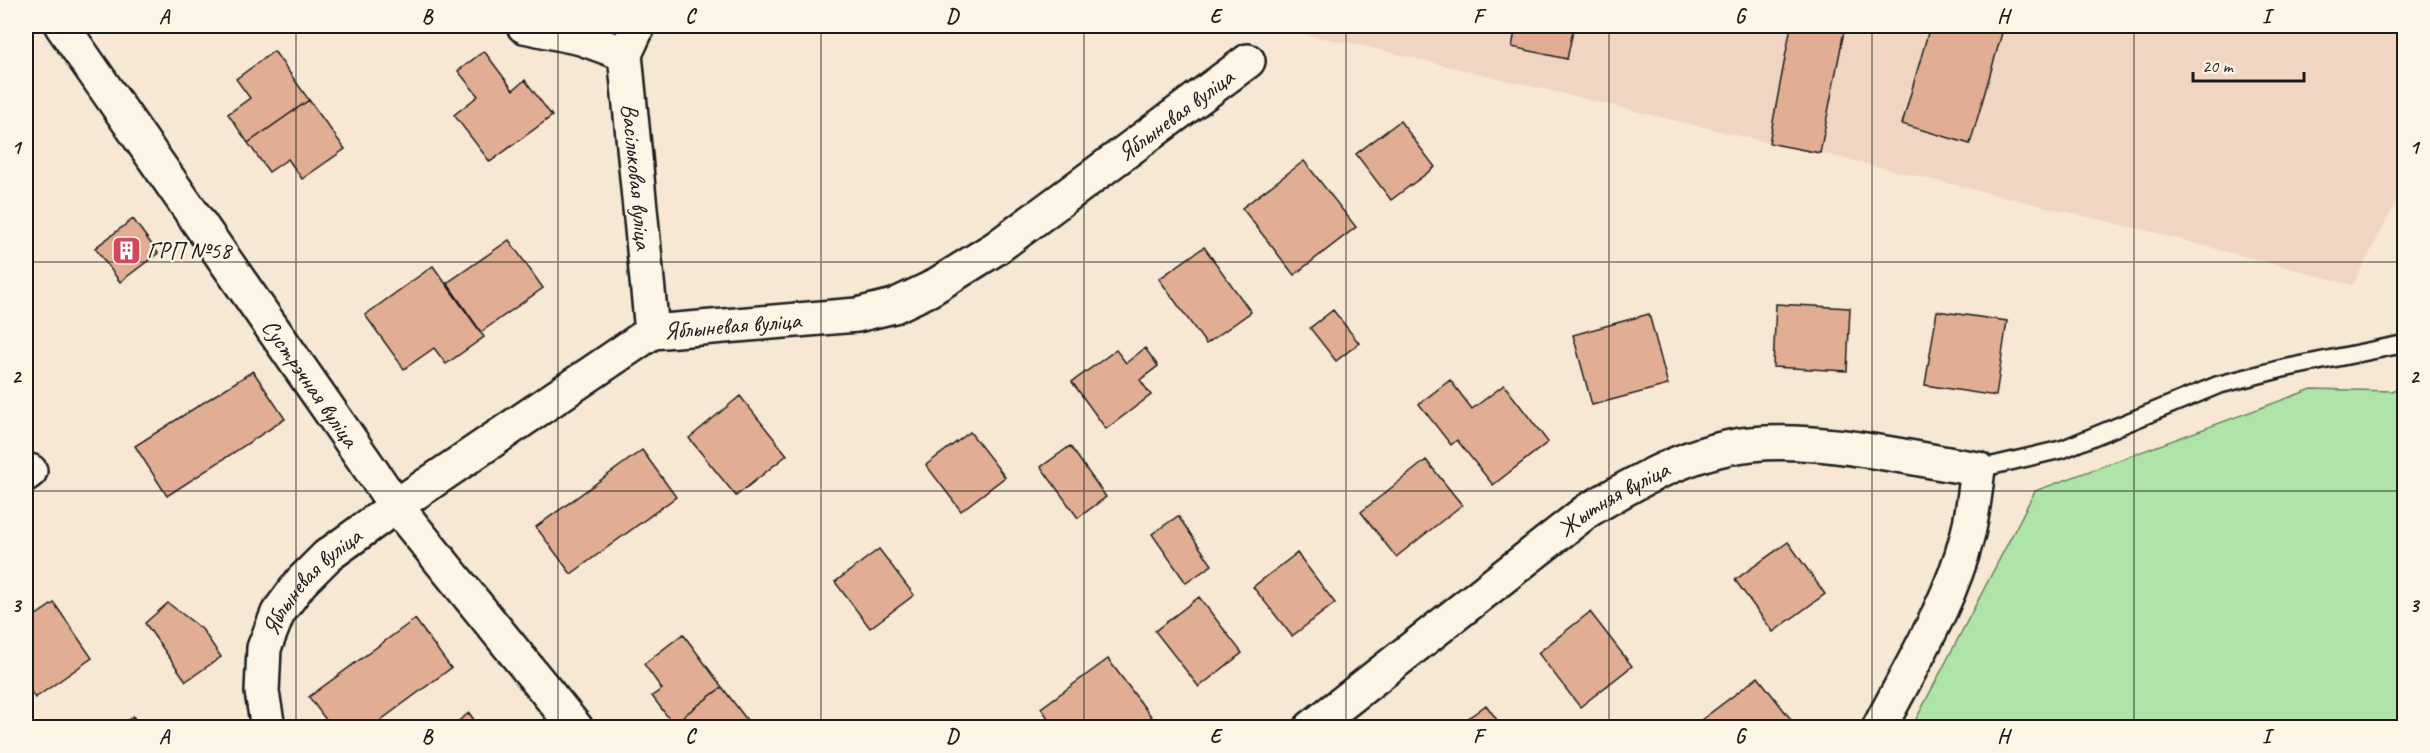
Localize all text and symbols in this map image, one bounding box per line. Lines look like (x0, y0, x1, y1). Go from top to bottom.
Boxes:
text: A (159, 4, 171, 29)
text: B (422, 4, 434, 29)
text: C (685, 4, 697, 29)
text: D (946, 4, 960, 29)
text: E (1210, 4, 1224, 29)
text: F (1473, 4, 1487, 29)
text: G (1735, 4, 1748, 29)
text: H (1997, 4, 2012, 29)
text: I (2262, 4, 2275, 29)
scale bar (2193, 45, 2304, 83)
text: 20 m (2202, 55, 2235, 77)
street label: Яблыневая вуліца (1111, 61, 1241, 168)
street label: Васільковая вуліца (615, 102, 659, 252)
text: 1 (12, 135, 23, 160)
text: 1 (2410, 135, 2421, 160)
building icon: ГРП №58 (110, 234, 142, 266)
place label: ГРП №58 (147, 235, 233, 265)
street label: Яблыневая вуліца (663, 305, 804, 346)
street label: Сустрэчная вуліца (255, 313, 366, 454)
text: 2 (12, 364, 23, 389)
text: 2 (2410, 364, 2421, 389)
street label: Жытняя вуліца (1551, 453, 1675, 544)
street label: Яблыневая вуліца (256, 520, 369, 640)
text: 3 (12, 593, 23, 618)
text: 3 (2410, 593, 2421, 618)
text: A (159, 724, 171, 749)
text: B (422, 724, 434, 749)
text: C (685, 724, 697, 749)
text: D (946, 724, 960, 749)
text: E (1210, 724, 1224, 749)
text: F (1473, 724, 1487, 749)
text: G (1735, 724, 1748, 749)
text: H (1997, 724, 2012, 749)
text: I (2262, 724, 2275, 749)

